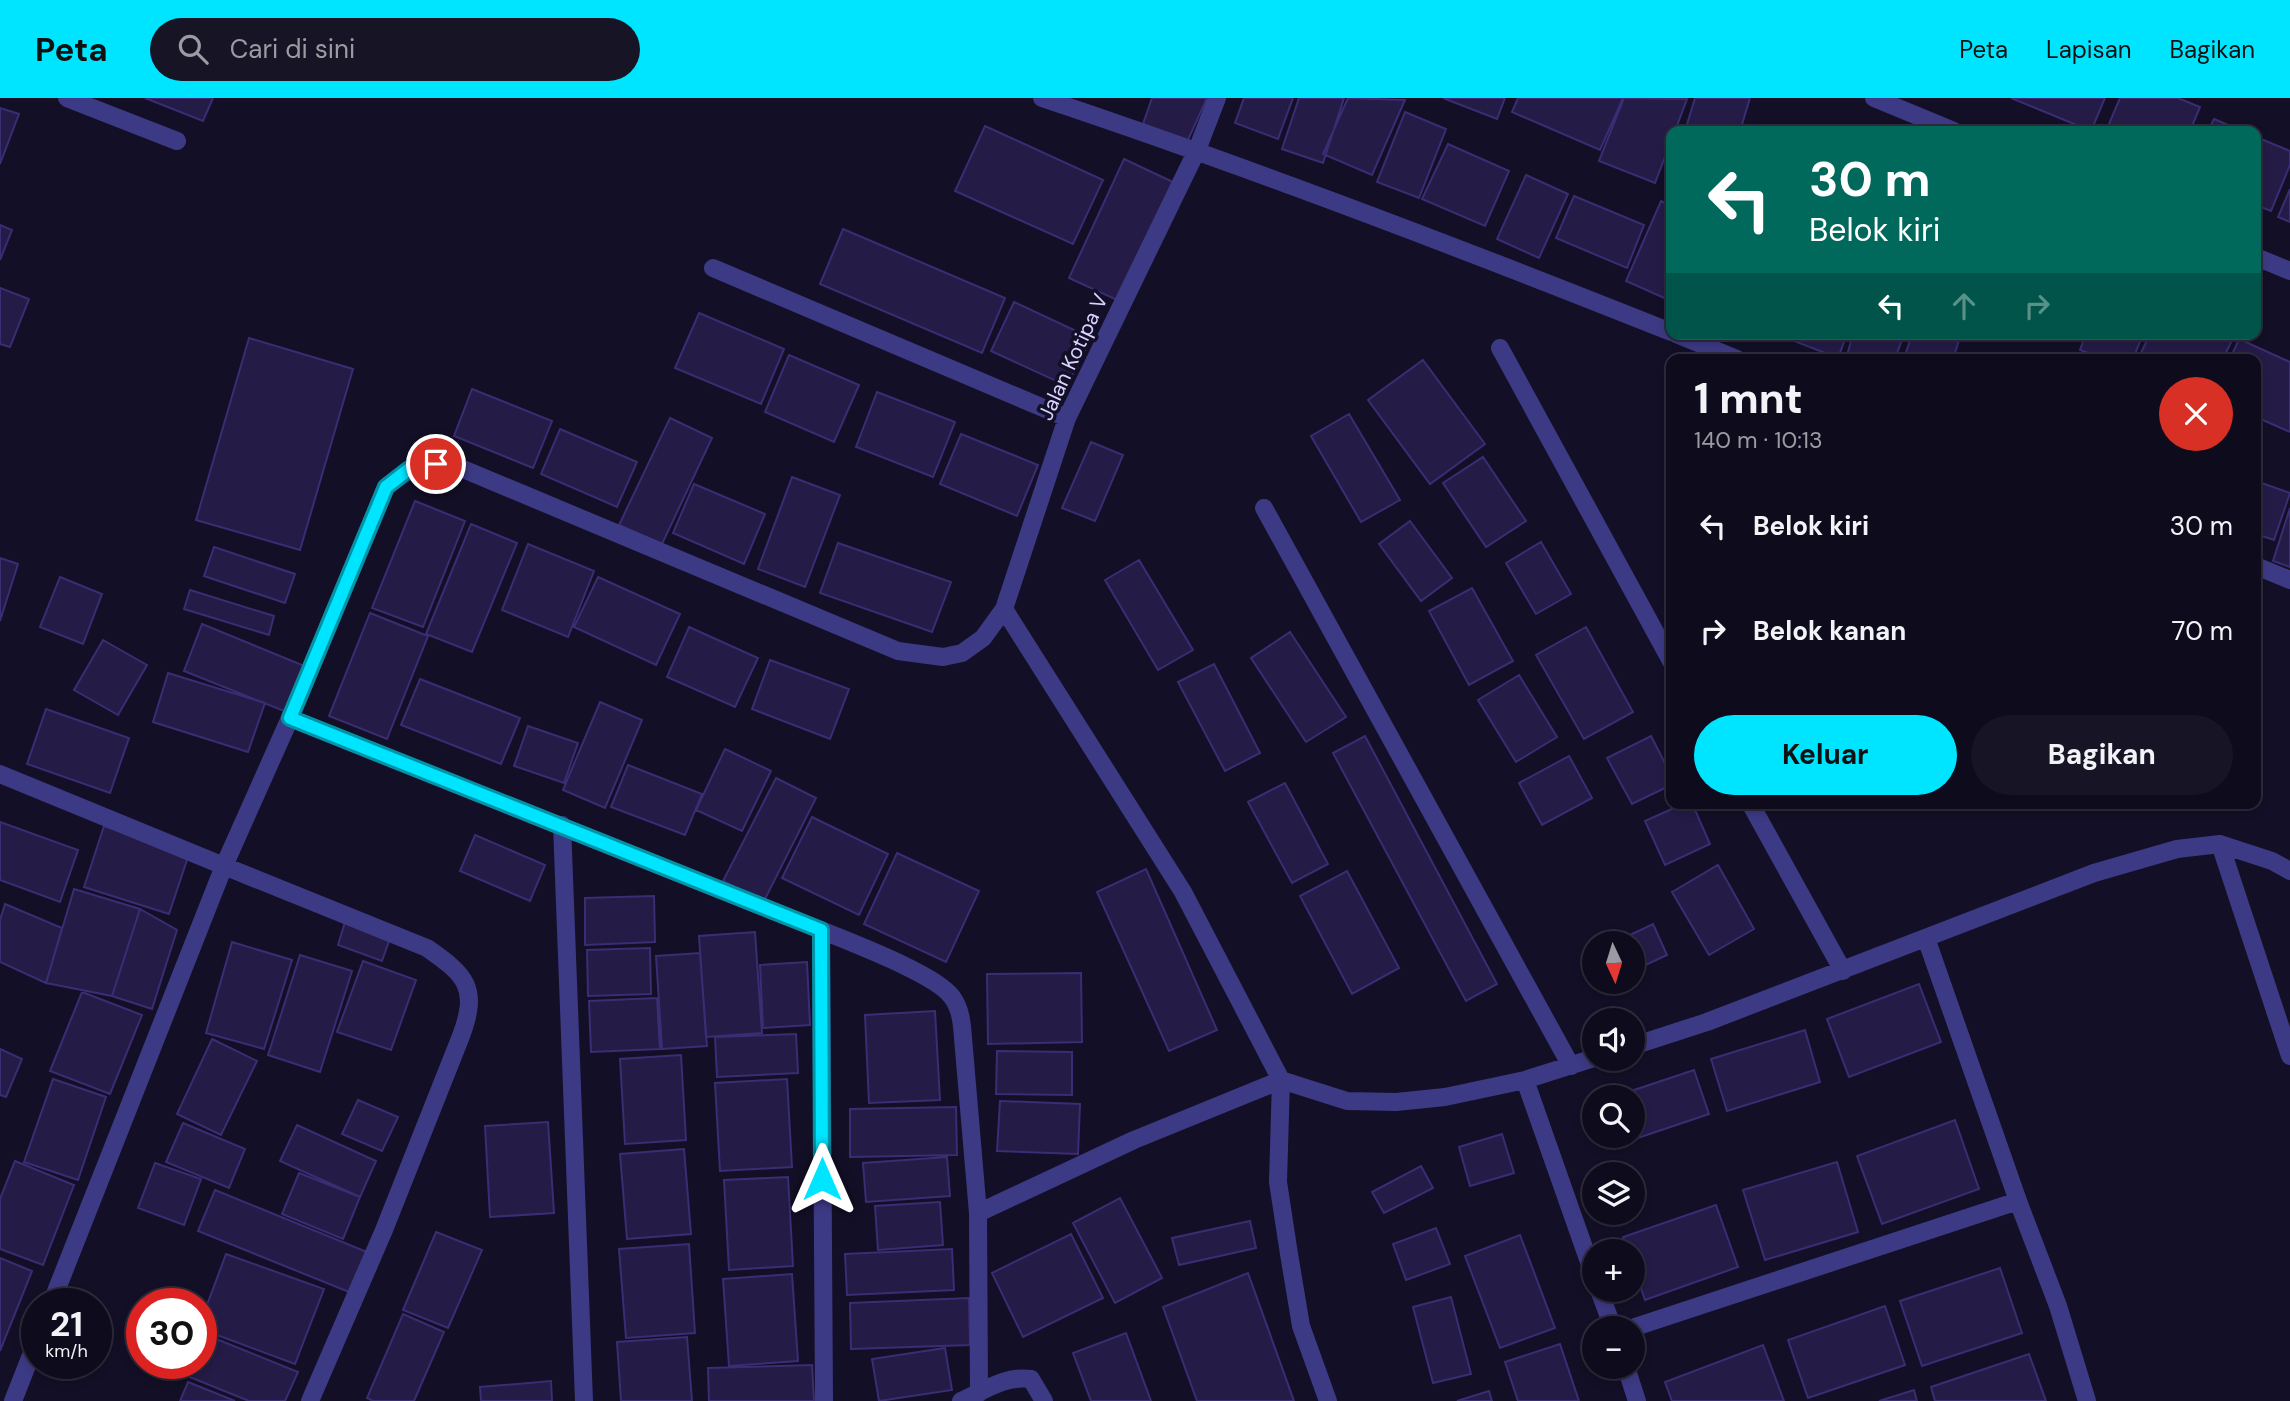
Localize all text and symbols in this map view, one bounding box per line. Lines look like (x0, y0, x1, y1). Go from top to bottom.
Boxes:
search box (150, 18, 640, 81)
text: Peta (35, 28, 108, 71)
icon: search (174, 30, 212, 68)
text: Cari di sini (230, 32, 355, 66)
text: Peta (1959, 34, 2008, 65)
text: Lapisan (2046, 34, 2131, 65)
text: Bagikan (2169, 34, 2255, 65)
text: 30 m (1809, 147, 1931, 211)
icon: left (1694, 154, 1785, 245)
text: Belok kiri (1809, 209, 1941, 251)
icon: left (1872, 287, 1910, 325)
icon: ahead (1945, 287, 1983, 325)
icon: right (2018, 287, 2056, 325)
street label: Jalan Kotipa V (1031, 289, 1115, 425)
text: 1 mnt (1694, 371, 1803, 426)
button: close (2159, 377, 2233, 451)
text: 140 m · 10:13 (1694, 425, 1823, 455)
pin (406, 434, 466, 494)
icon: arrive (417, 445, 455, 483)
icon: left (1694, 507, 1732, 545)
text: Belok kiri (1753, 509, 1869, 543)
text: 30 m (2170, 509, 2233, 543)
icon: right (1694, 612, 1732, 650)
text: Belok kanan (1753, 614, 1906, 648)
text: 70 m (2172, 614, 2233, 648)
button: Keluar (1694, 715, 1957, 795)
button: Bagikan (1971, 715, 2233, 795)
north arrow (1582, 931, 1645, 994)
map controls (1582, 931, 1645, 1379)
button: sound (1582, 1008, 1645, 1071)
button: search (1582, 1085, 1645, 1148)
position arrow (785, 1142, 859, 1216)
button: layers (1582, 1162, 1645, 1225)
button: + (1582, 1239, 1645, 1302)
speed limit sign: 30 (126, 1288, 217, 1379)
text: 21 (50, 1301, 83, 1347)
button: − (1582, 1316, 1645, 1379)
text: km/h (45, 1339, 88, 1363)

